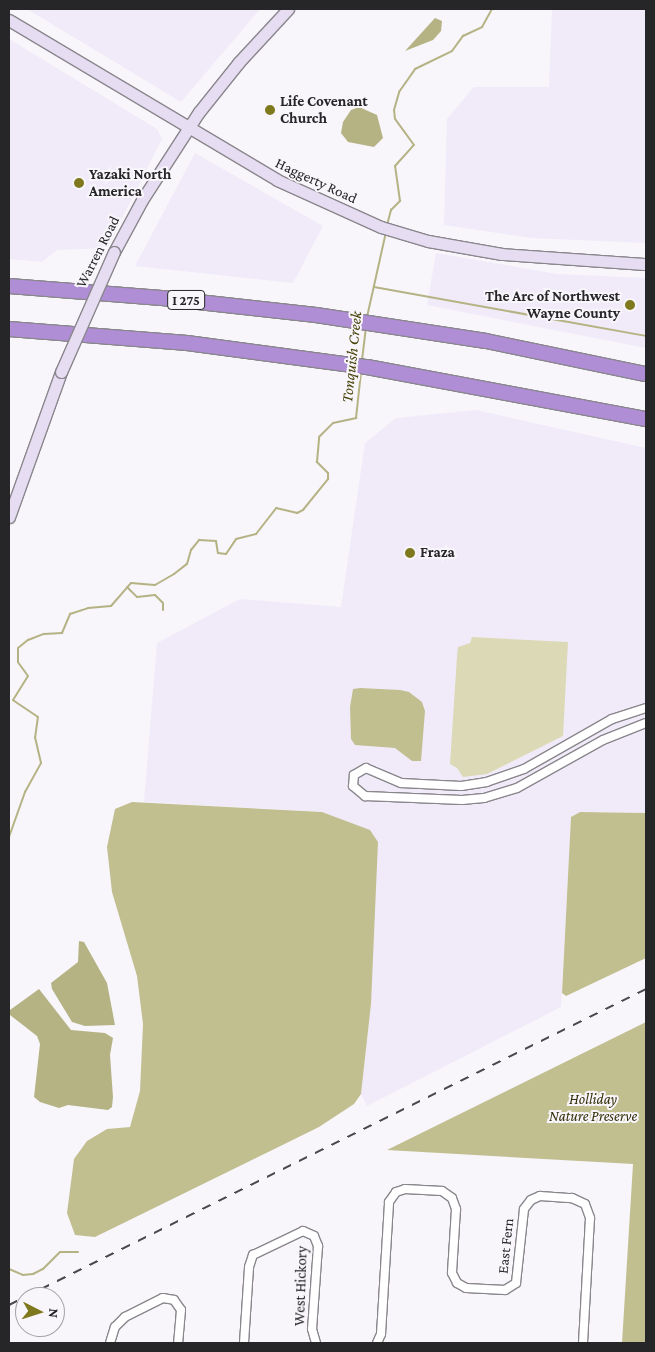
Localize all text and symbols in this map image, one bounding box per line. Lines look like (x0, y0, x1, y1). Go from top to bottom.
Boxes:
place label: Life Covenant Church (280, 92, 368, 127)
marker: Life Covenant Church (264, 104, 276, 116)
street label: Haggerty Road (272, 154, 360, 208)
place label: Yazaki North America (89, 165, 171, 200)
marker: Yazaki North America (73, 177, 85, 189)
street label: Warren Road (72, 213, 124, 291)
place label: The Arc of Northwest Wayne County (485, 287, 620, 322)
road number: I 275 (166, 288, 206, 312)
marker: The Arc of Northwest Wayne County (624, 299, 636, 311)
water label: Tonquish Creek (338, 310, 366, 404)
place label: Fraza (420, 544, 455, 562)
marker: Fraza (404, 547, 416, 559)
park label: Holliday Nature Preserve (549, 1090, 637, 1125)
street label: East Fern (494, 1217, 518, 1275)
street label: West Hickory (291, 1246, 311, 1326)
north arrow (15, 1287, 65, 1337)
text: N (46, 1308, 62, 1319)

